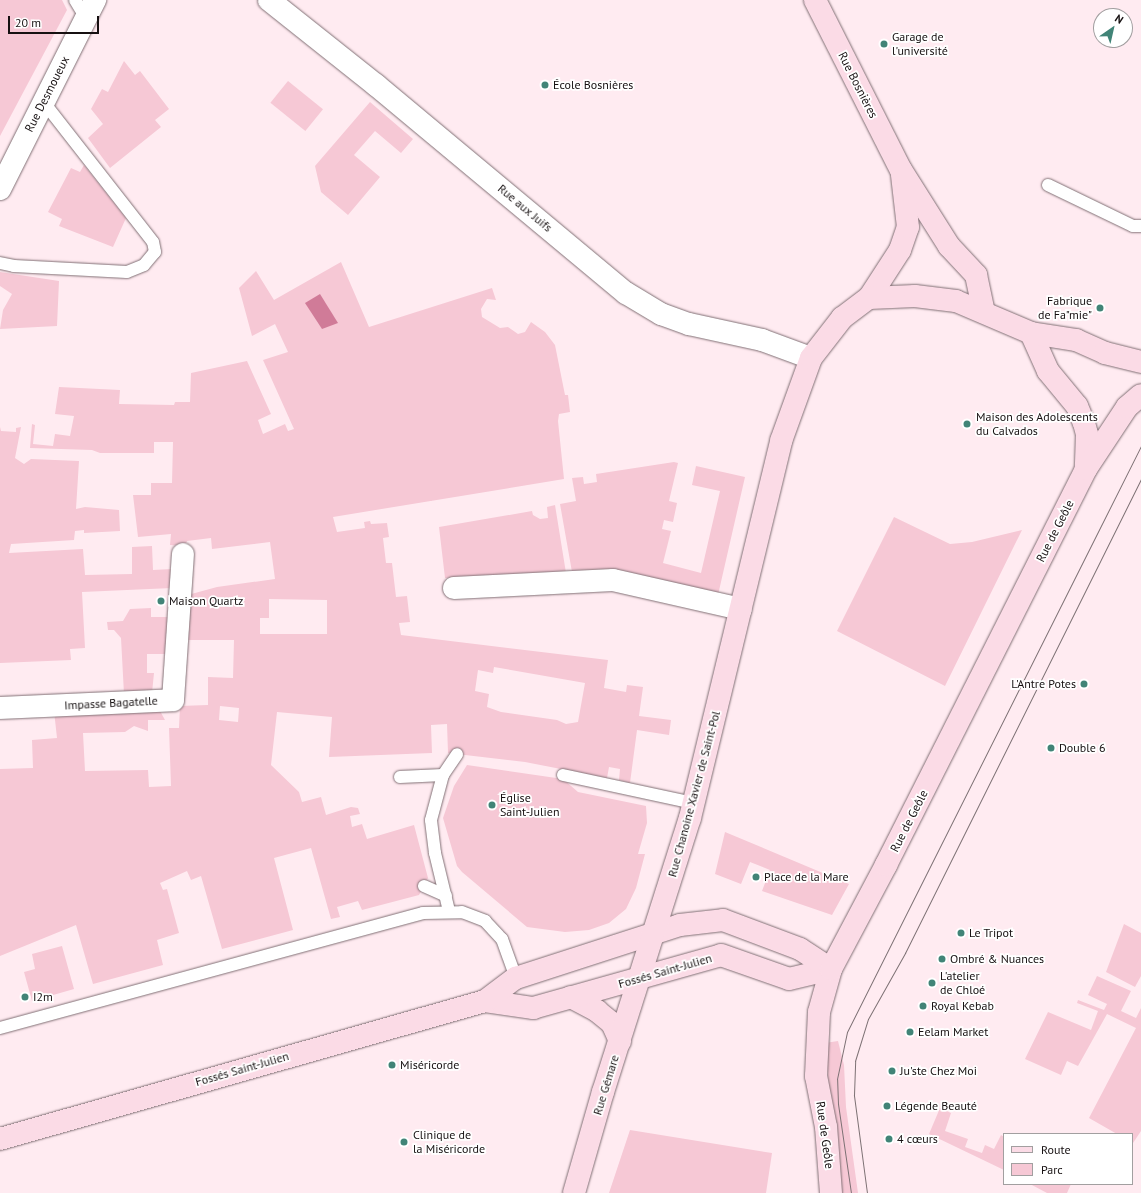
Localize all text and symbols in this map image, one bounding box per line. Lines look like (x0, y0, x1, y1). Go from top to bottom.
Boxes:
scale bar (10, 8, 101, 34)
north arrow (1093, 8, 1133, 48)
text: N (1112, 11, 1126, 27)
text: 20 m (15, 15, 41, 30)
place label: Garage de l'université (892, 30, 948, 58)
marker: Garage de l'université (879, 39, 889, 49)
street label: Rue Bosnières (835, 49, 881, 121)
street label: Rue Desmoueux (22, 54, 72, 134)
place label: École Bosnières (553, 78, 633, 92)
marker: École Bosnières (540, 80, 550, 90)
street label: Rue aux Juifs (495, 181, 555, 235)
place label: Fabrique de Fa"mie" (1038, 294, 1092, 322)
marker: Fabrique de Fa"mie" (1095, 303, 1105, 313)
place label: Maison des Adolescents du Calvados (976, 410, 1098, 438)
marker: Maison des Adolescents du Calvados (961, 418, 973, 430)
street label: Rue de Geôle (1033, 497, 1077, 565)
place label: Maison Quartz (169, 594, 243, 608)
marker: Maison Quartz (156, 596, 166, 606)
place label: L'Antre Potes (1011, 677, 1076, 691)
marker: L'Antre Potes (1079, 679, 1089, 689)
street label: Impasse Bagatelle (64, 693, 158, 713)
street label: Rue Chanoine Xavier de Saint-Pol (665, 709, 723, 879)
place label: Double 6 (1059, 741, 1106, 755)
marker: Double 6 (1046, 743, 1056, 753)
street label: Rue de Geôle (887, 787, 931, 855)
place label: Église Saint-Julien (500, 791, 559, 819)
marker: Église Saint-Julien (487, 800, 497, 810)
place label: Place de la Mare (764, 870, 849, 884)
marker: Place de la Mare (751, 872, 761, 882)
place label: Le Tripot (969, 926, 1013, 940)
marker: Le Tripot (956, 928, 966, 938)
street label: Fossés Saint-Julien (617, 951, 713, 991)
place label: Ombré & Nuances (950, 952, 1044, 966)
marker: Ombré & Nuances (937, 954, 947, 964)
place label: L'atelier de Chloé (940, 969, 985, 997)
marker: L'atelier de Chloé (927, 978, 937, 988)
place label: I2m (33, 990, 53, 1004)
marker: I2m (20, 992, 30, 1002)
place label: Royal Kebab (931, 999, 994, 1013)
marker: Royal Kebab (918, 1001, 928, 1011)
place label: Eelam Market (918, 1025, 988, 1039)
marker: Eelam Market (905, 1027, 915, 1037)
street label: Fossés Saint-Julien (194, 1049, 290, 1089)
street label: Rue Gémare (590, 1053, 622, 1117)
place label: Miséricorde (400, 1058, 459, 1072)
marker: Miséricorde (387, 1060, 397, 1070)
place label: Ju'ste Chez Moi (900, 1064, 977, 1078)
marker: Ju'ste Chez Moi (887, 1066, 897, 1076)
place label: Légende Beauté (895, 1099, 977, 1113)
street label: Rue de Geôle (813, 1100, 837, 1170)
marker: Légende Beauté (882, 1101, 892, 1111)
place label: Clinique de la Miséricorde (413, 1128, 485, 1156)
place label: 4 cœurs (897, 1132, 938, 1146)
legend (1003, 1133, 1133, 1185)
marker: 4 cœurs (884, 1134, 894, 1144)
marker: Clinique de la Miséricorde (398, 1136, 410, 1148)
text: Route (1041, 1142, 1071, 1157)
text: Parc (1041, 1162, 1063, 1177)

